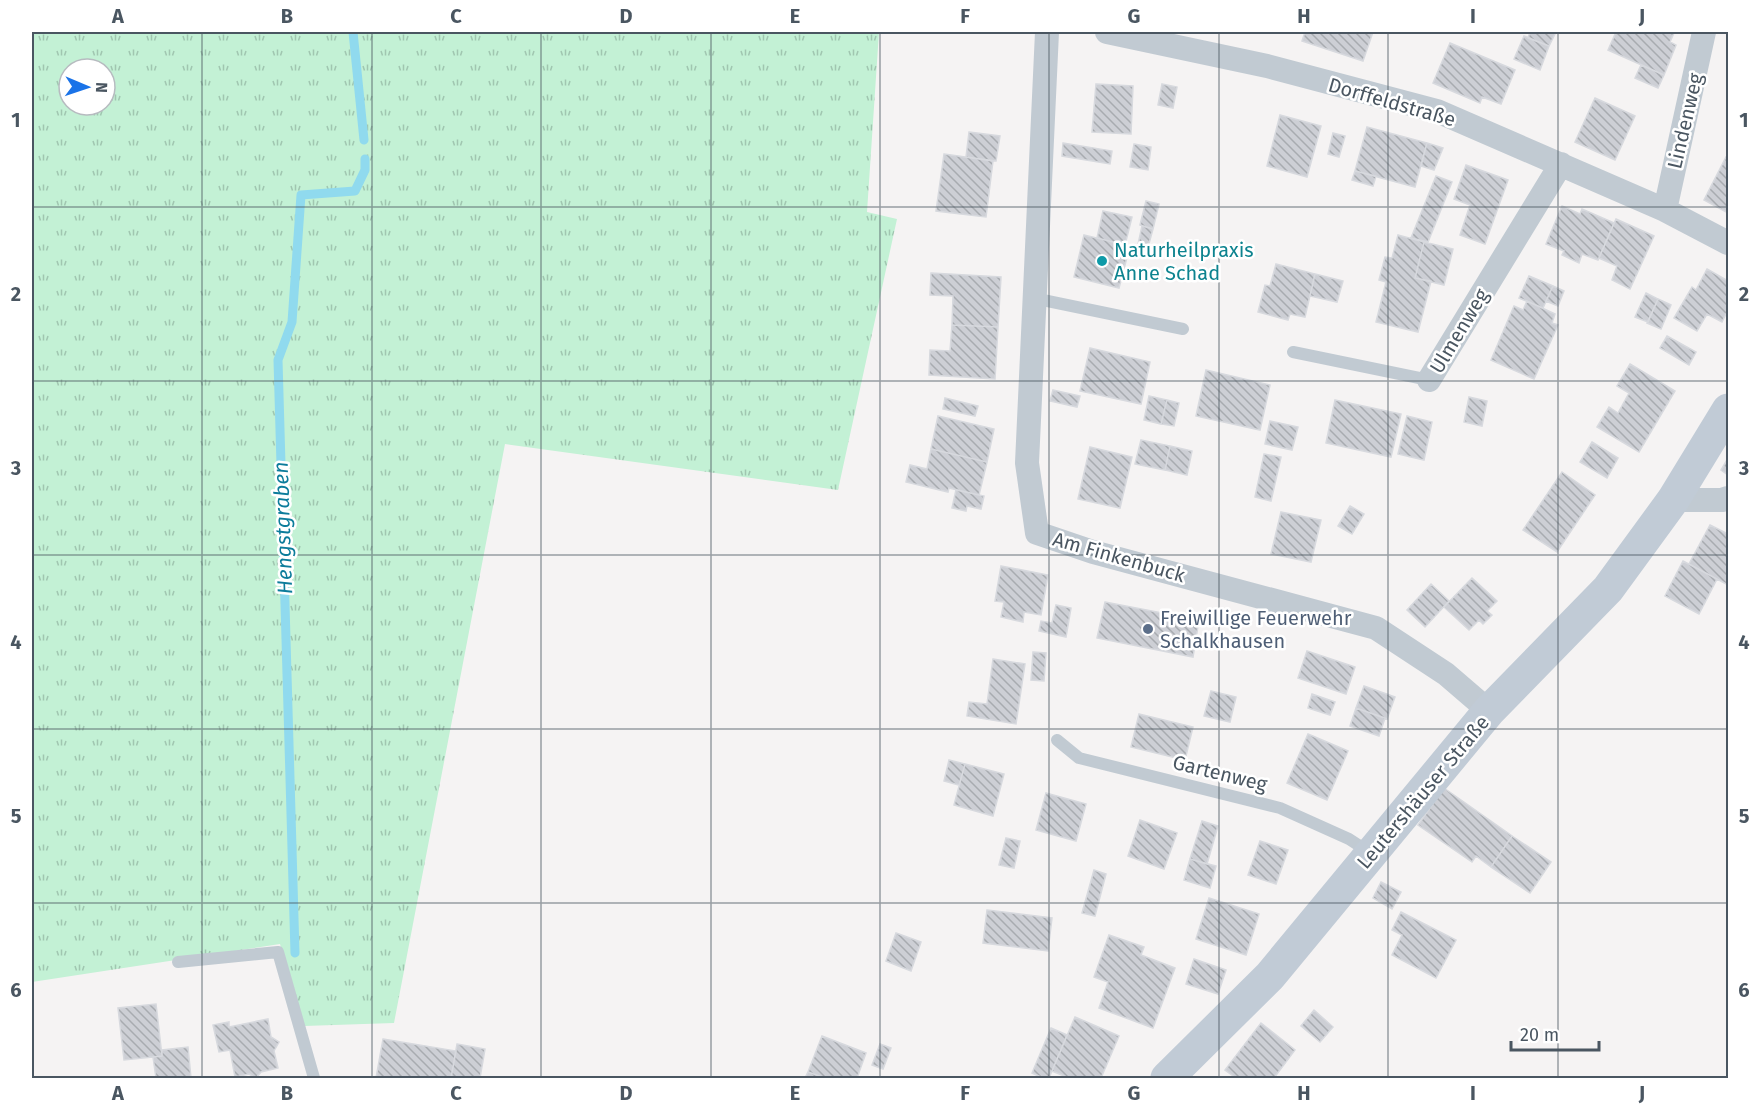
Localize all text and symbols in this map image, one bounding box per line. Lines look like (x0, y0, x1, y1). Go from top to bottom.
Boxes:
text: A (111, 4, 125, 28)
text: B (281, 4, 293, 28)
text: C (450, 4, 462, 28)
text: D (619, 4, 633, 28)
text: E (790, 4, 800, 28)
text: F (960, 4, 970, 28)
text: G (1128, 4, 1140, 28)
text: H (1297, 4, 1311, 28)
text: I (1470, 4, 1476, 28)
text: J (1638, 4, 1645, 28)
north arrow (57, 57, 117, 117)
street label: Lindenweg (1662, 70, 1708, 171)
street label: Dorffeldstraße (1326, 72, 1458, 132)
text: N (92, 82, 111, 93)
text: 1 (11, 108, 21, 132)
text: 1 (1739, 108, 1749, 132)
place label: Naturheilpraxis Anne Schad (1114, 238, 1254, 285)
marker: Naturheilpraxis Anne Schad (1095, 254, 1109, 268)
text: 2 (11, 282, 21, 306)
text: 2 (1739, 282, 1749, 306)
street label: Ulmenweg (1424, 284, 1494, 378)
text: 3 (10, 456, 21, 480)
text: 3 (1738, 456, 1749, 480)
water label: Hengstgraben (268, 461, 298, 595)
street label: Am Finkenbuck (1050, 527, 1189, 588)
place label: Freiwillige Feuerwehr Schalkhausen (1160, 606, 1352, 653)
marker: Freiwillige Feuerwehr Schalkhausen (1141, 622, 1155, 636)
text: 4 (10, 630, 22, 654)
text: 4 (1738, 630, 1750, 654)
street label: Leutershäuser Straße (1352, 710, 1494, 874)
street label: Gartenweg (1170, 750, 1270, 796)
text: 5 (11, 804, 22, 828)
text: 5 (1739, 804, 1750, 828)
text: 6 (10, 978, 22, 1002)
text: 6 (1738, 978, 1750, 1002)
scale bar (1511, 1014, 1600, 1052)
text: 20 m (1520, 1024, 1559, 1046)
text: A (111, 1081, 125, 1105)
text: B (281, 1081, 293, 1105)
text: C (450, 1081, 462, 1105)
text: D (619, 1081, 633, 1105)
text: E (790, 1081, 800, 1105)
text: F (960, 1081, 970, 1105)
text: G (1128, 1081, 1140, 1105)
text: H (1297, 1081, 1311, 1105)
text: I (1470, 1081, 1476, 1105)
text: J (1638, 1081, 1645, 1105)

